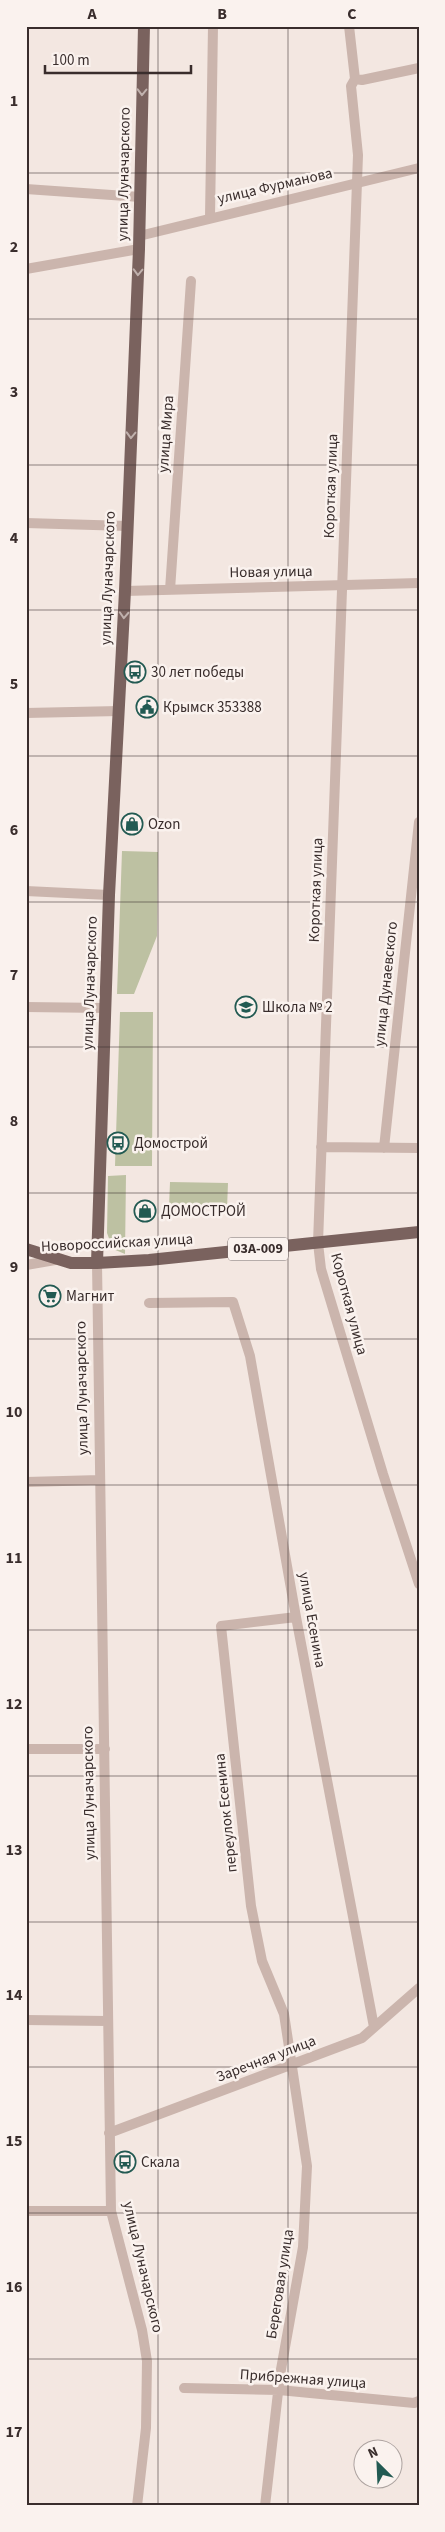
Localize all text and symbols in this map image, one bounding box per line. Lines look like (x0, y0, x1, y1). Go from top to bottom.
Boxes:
text: A (86, 3, 97, 25)
text: B (217, 3, 227, 25)
text: C (347, 3, 357, 25)
scale bar (45, 42, 191, 74)
text: 100 m (52, 50, 90, 71)
one-way arrow (137, 89, 147, 97)
text: 1 (10, 90, 18, 112)
street label: улица Луначарского (112, 107, 136, 241)
street label: улица Фурманова (215, 163, 335, 209)
text: 2 (10, 236, 18, 258)
one-way arrow (132, 269, 143, 277)
text: 3 (10, 381, 18, 403)
street label: улица Мира (153, 395, 179, 473)
one-way arrow (125, 431, 136, 439)
street label: Короткая улица (319, 433, 343, 539)
street label: улица Луначарского (95, 511, 121, 645)
text: 4 (10, 527, 19, 549)
street label: Новая улица (229, 561, 313, 583)
one-way arrow (118, 611, 129, 619)
bus stop icon: 30 лет победы (123, 660, 147, 684)
place label: 30 лет победы (151, 662, 244, 683)
text: 5 (10, 673, 18, 695)
public building icon: Крымск 353388 (135, 695, 159, 719)
place label: Крымск 353388 (163, 697, 262, 718)
shop icon: Ozon (120, 812, 144, 836)
place label: Ozon (148, 814, 180, 835)
text: 6 (10, 819, 18, 841)
street label: Короткая улица (304, 837, 328, 943)
street label: улица Луначарского (77, 916, 103, 1050)
street label: улица Дунаевского (369, 920, 403, 1048)
text: 7 (10, 964, 18, 986)
school or university icon: Школа № 2 (234, 995, 258, 1019)
place label: Школа № 2 (262, 997, 333, 1018)
text: 8 (10, 1110, 18, 1132)
bus stop icon: Домострой (106, 1131, 130, 1155)
place label: Домострой (134, 1133, 208, 1154)
shop icon: ДОМОСТРОЙ (133, 1199, 157, 1223)
place label: ДОМОСТРОЙ (161, 1201, 246, 1222)
street label: Новороссийская улица (40, 1229, 194, 1257)
road number: 03А-009 (228, 1238, 288, 1260)
street label: Короткая улица (325, 1251, 373, 1357)
text: 9 (10, 1256, 18, 1278)
supermarket icon: Магнит (38, 1284, 62, 1308)
place label: Магнит (66, 1286, 115, 1307)
street label: улица Луначарского (70, 1321, 94, 1455)
text: 10 (6, 1401, 22, 1423)
text: 11 (6, 1547, 22, 1569)
street label: улица Есенина (293, 1570, 331, 1670)
text: 12 (6, 1693, 22, 1715)
street label: улица Луначарского (77, 1726, 101, 1860)
street label: переулок Есенина (209, 1752, 243, 1874)
text: 13 (6, 1839, 22, 1861)
text: 14 (6, 1984, 23, 2006)
street label: Заречная улица (213, 2030, 319, 2088)
text: 15 (6, 2130, 22, 2152)
bus stop icon: Скала (113, 2150, 137, 2174)
place label: Скала (141, 2152, 180, 2173)
street label: улица Луначарского (118, 2199, 168, 2335)
street label: Береговая улица (261, 2228, 299, 2340)
text: 16 (6, 2276, 22, 2298)
street label: Прибрежная улица (239, 2364, 367, 2394)
text: 17 (6, 2421, 22, 2443)
north arrow (352, 2440, 402, 2490)
text: N (365, 2442, 381, 2464)

